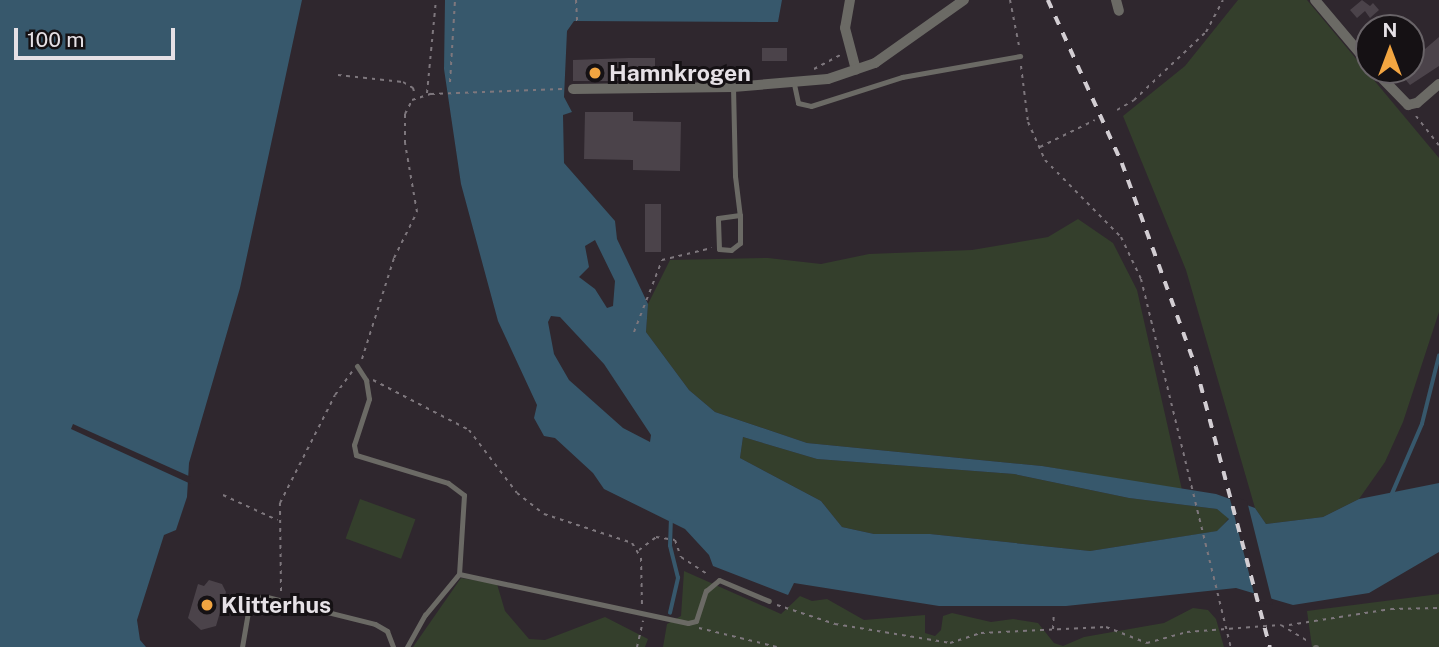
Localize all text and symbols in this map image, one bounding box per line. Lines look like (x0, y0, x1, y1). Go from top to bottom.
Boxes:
scale bar (18, 14, 178, 58)
north arrow (1355, 14, 1425, 84)
text: N (1383, 19, 1397, 41)
text: 100 m (27, 27, 84, 52)
place label: Hamnkrogen (609, 59, 751, 87)
marker: Hamnkrogen (587, 65, 603, 81)
place label: Klitterhus (221, 591, 331, 619)
marker: Klitterhus (199, 597, 215, 613)

